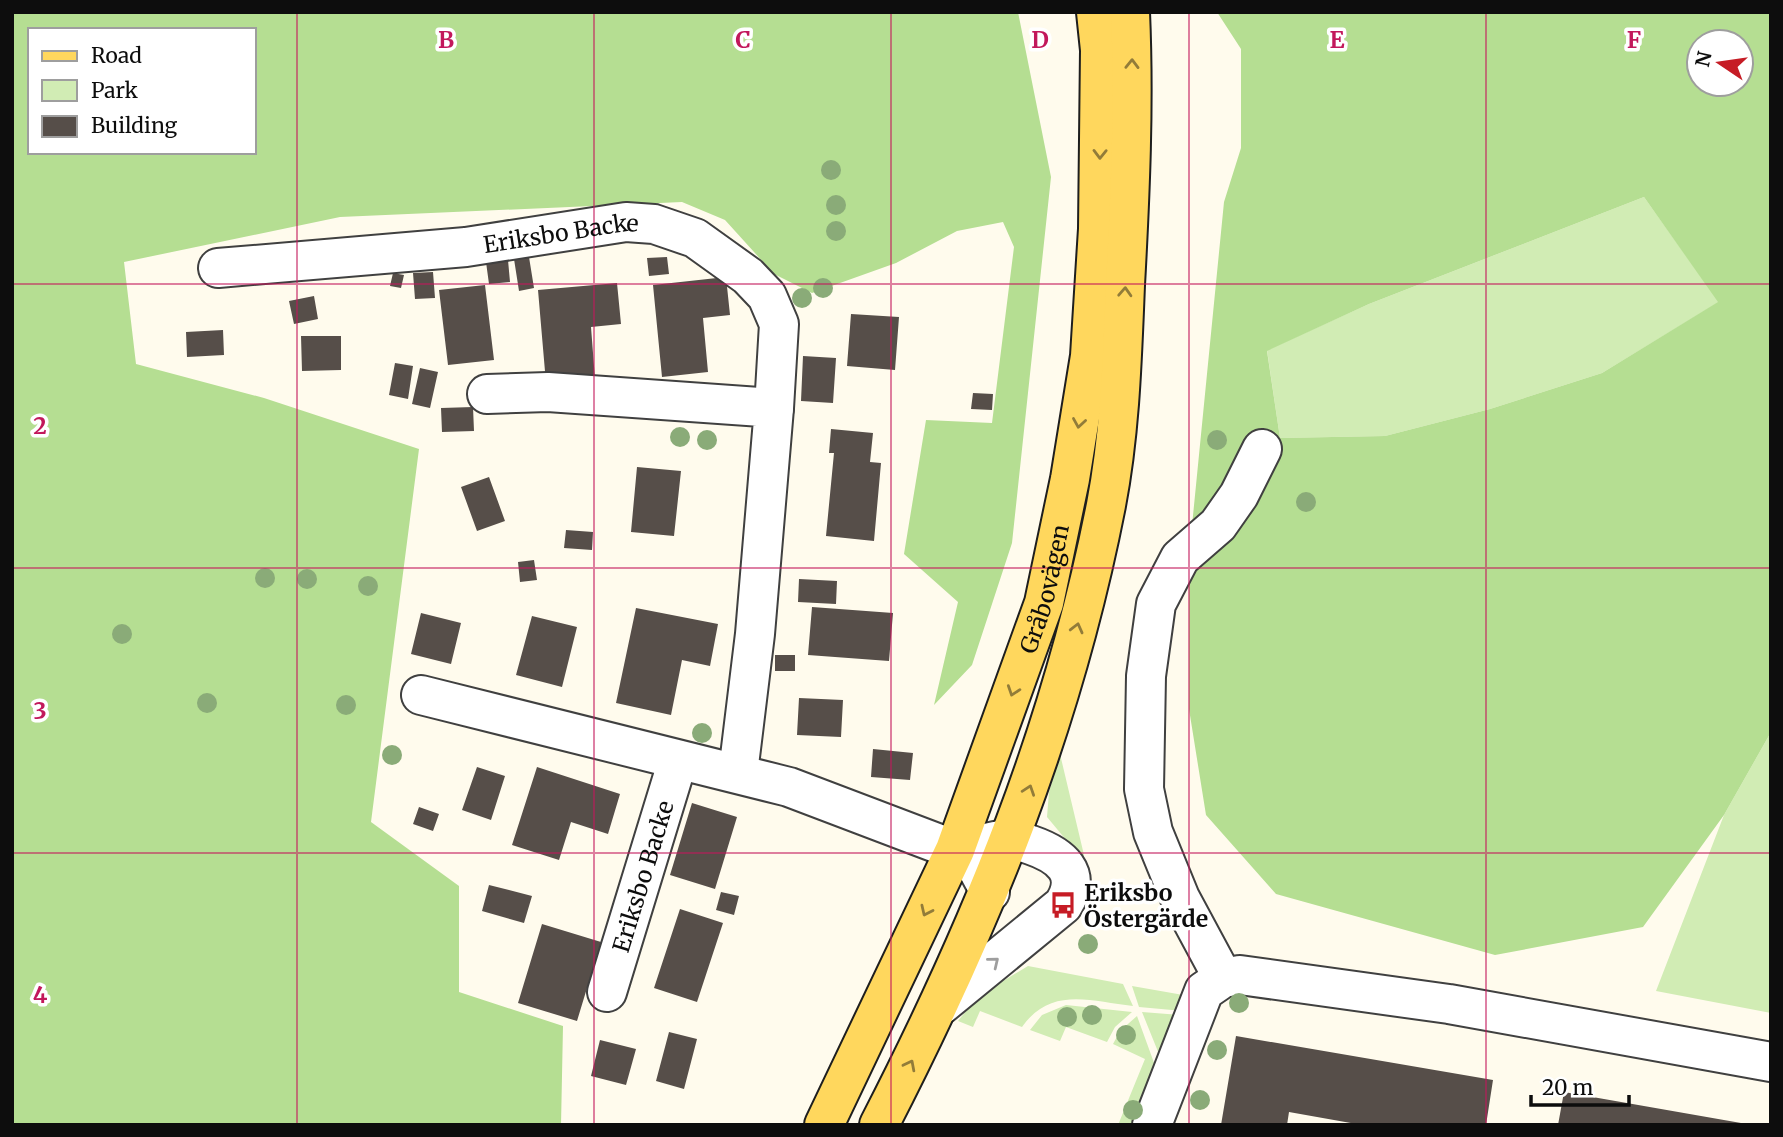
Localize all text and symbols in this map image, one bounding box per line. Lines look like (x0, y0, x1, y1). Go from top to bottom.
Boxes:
text: B (438, 25, 454, 54)
text: C (735, 25, 751, 54)
text: D (1031, 25, 1049, 54)
text: E (1329, 25, 1345, 54)
text: F (1627, 25, 1641, 54)
legend (28, 28, 256, 154)
north arrow (1685, 28, 1755, 98)
text: Road (91, 42, 142, 69)
text: N (1690, 49, 1717, 69)
one-way arrow (1124, 59, 1140, 69)
text: Park (91, 77, 138, 104)
text: Building (91, 112, 178, 139)
one-way arrow (1092, 149, 1107, 160)
street label: Eriksbo Backe (481, 207, 640, 259)
one-way arrow (1117, 286, 1132, 297)
text: 2 (33, 411, 47, 440)
one-way arrow (1072, 418, 1087, 429)
street label: Gråbovägen (1013, 522, 1075, 657)
one-way arrow (1069, 622, 1083, 634)
one-way arrow (1007, 685, 1021, 697)
text: 3 (33, 696, 47, 725)
one-way arrow (1021, 784, 1035, 796)
street label: Eriksbo Backe (606, 797, 679, 956)
place label: Eriksbo Östergärde (1084, 878, 1208, 933)
bus stop icon: Eriksbo Östergärde (1048, 890, 1078, 920)
one-way arrow (920, 904, 934, 917)
one-way arrow (985, 958, 998, 970)
text: 4 (33, 980, 48, 1009)
one-way arrow (902, 1060, 915, 1072)
scale bar (1531, 1064, 1629, 1108)
text: 20 m (1542, 1074, 1594, 1101)

